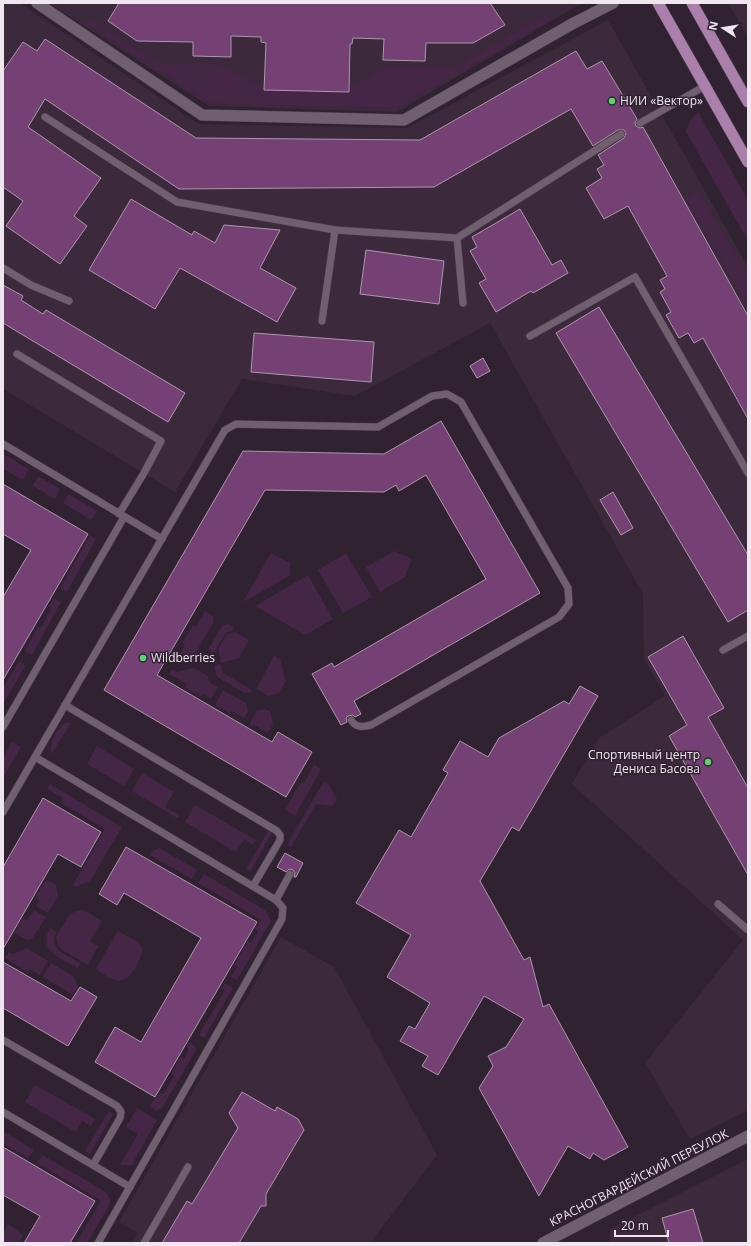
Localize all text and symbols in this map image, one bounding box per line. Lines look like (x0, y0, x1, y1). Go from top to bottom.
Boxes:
north arrow (703, 8, 743, 48)
text: N (704, 20, 721, 32)
place label: НИИ «Вектор» (620, 92, 703, 109)
marker: НИИ «Вектор» (607, 96, 617, 106)
place label: Wildberries (151, 649, 215, 666)
marker: Wildberries (138, 653, 148, 663)
place label: Спортивный центр Дениса Басова (588, 746, 700, 777)
marker: Спортивный центр Дениса Басова (703, 757, 713, 767)
street label: КРАСНОГВАРДЕЙСКИЙ ПЕРЕУЛОК (546, 1125, 732, 1230)
scale bar (615, 1212, 668, 1238)
text: 20 m (621, 1217, 649, 1234)

